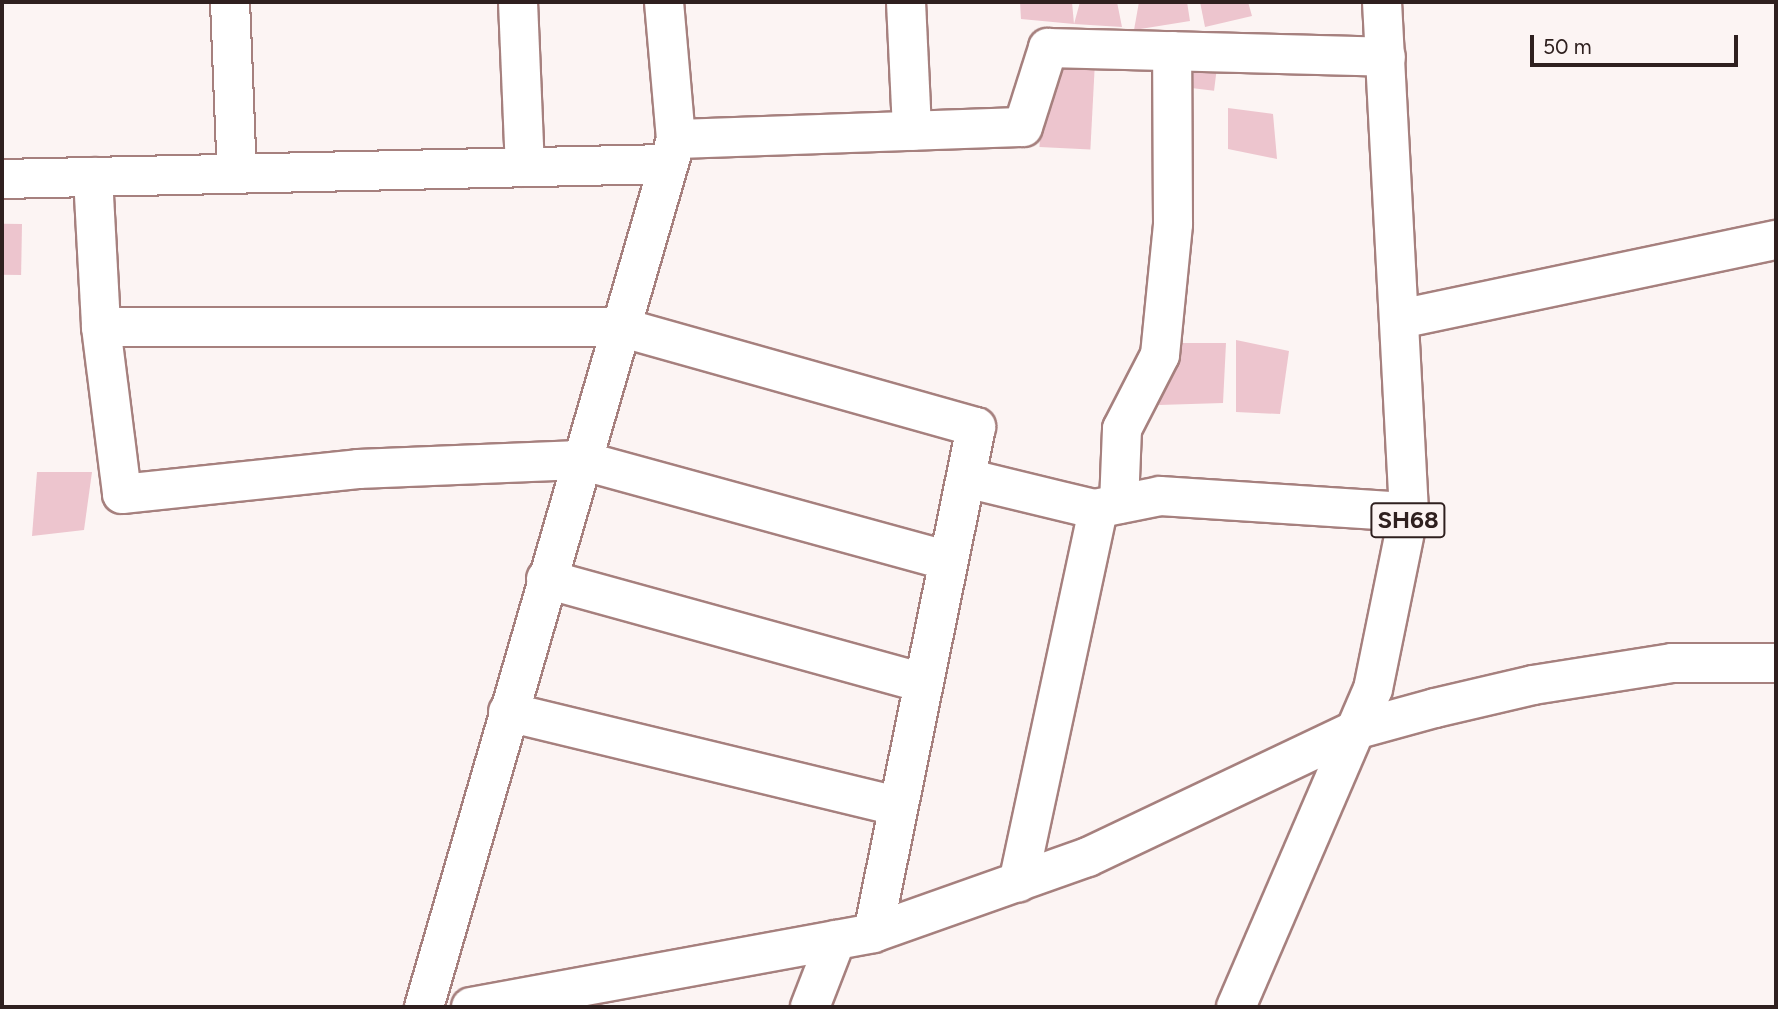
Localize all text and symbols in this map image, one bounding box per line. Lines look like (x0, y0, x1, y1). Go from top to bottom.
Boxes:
scale bar (1533, 21, 1741, 65)
text: 50 m (1543, 34, 1592, 59)
road number: SH68 (1370, 500, 1446, 540)

